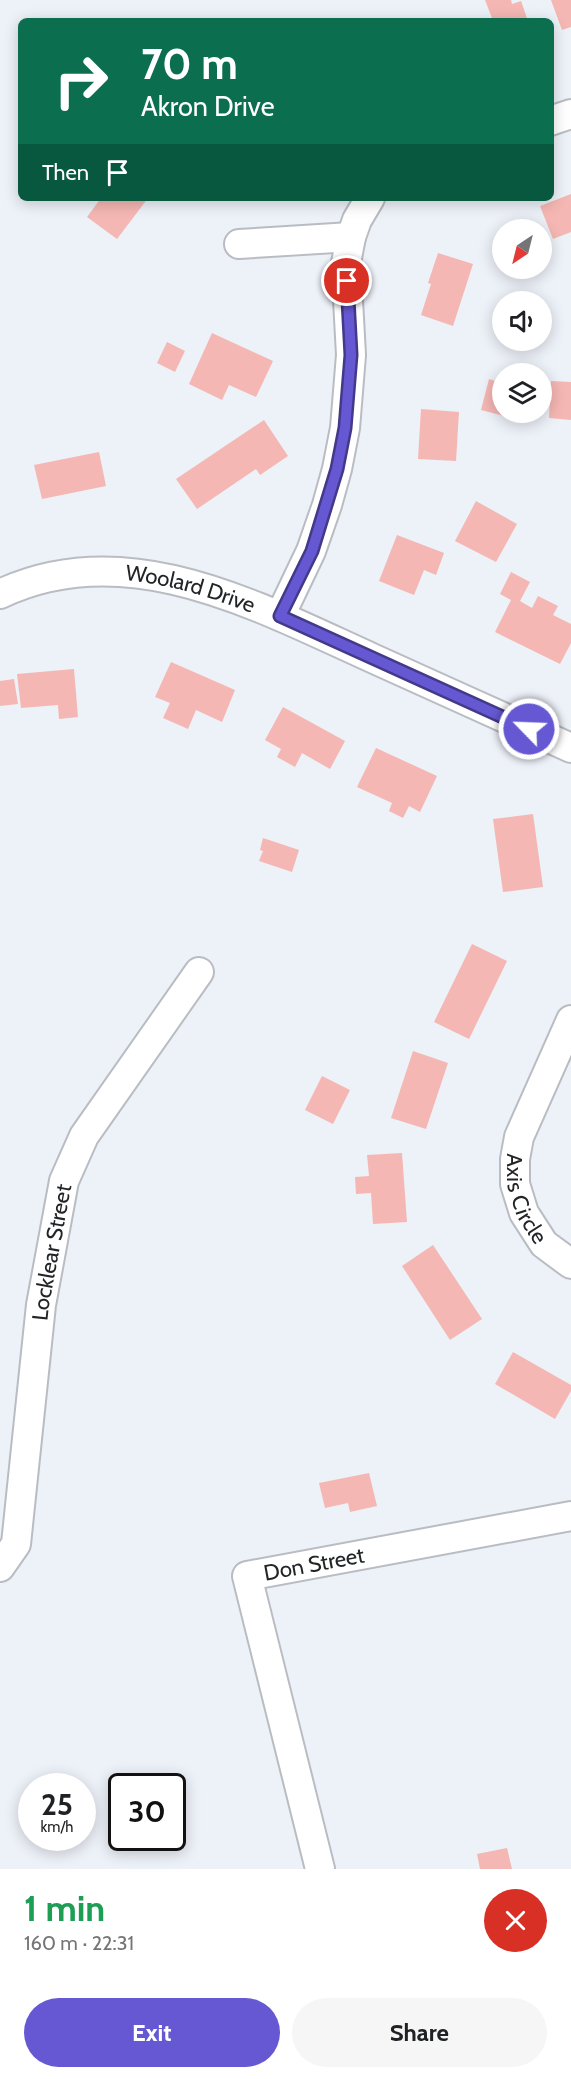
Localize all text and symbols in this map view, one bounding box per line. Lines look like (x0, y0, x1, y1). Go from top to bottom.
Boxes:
text: 70 m (141, 38, 238, 90)
icon: right (42, 42, 120, 120)
text: Akron Drive (141, 90, 275, 123)
icon: arrive (101, 156, 134, 189)
text: Then (42, 159, 89, 186)
north arrow (492, 219, 552, 279)
map controls (492, 219, 552, 423)
pin (321, 255, 372, 306)
icon: arrive (330, 264, 363, 297)
button: sound (492, 291, 552, 351)
button: layers (492, 363, 552, 423)
street label: Woolard Drive (124, 559, 259, 619)
position arrow (497, 697, 561, 761)
street label: Axis Circle (501, 1153, 553, 1249)
street label: Locklear Street (26, 1181, 77, 1322)
street label: Don Street (261, 1541, 367, 1587)
speed limit sign: 30 (108, 1773, 186, 1851)
text: 25 (41, 1786, 73, 1823)
text: km/h (41, 1818, 73, 1836)
text: 1 min (24, 1886, 105, 1930)
button: close (484, 1889, 547, 1952)
text: 160 m · 22:31 (24, 1931, 134, 1955)
button: Exit (24, 1998, 280, 2067)
button: Share (292, 1998, 547, 2067)

